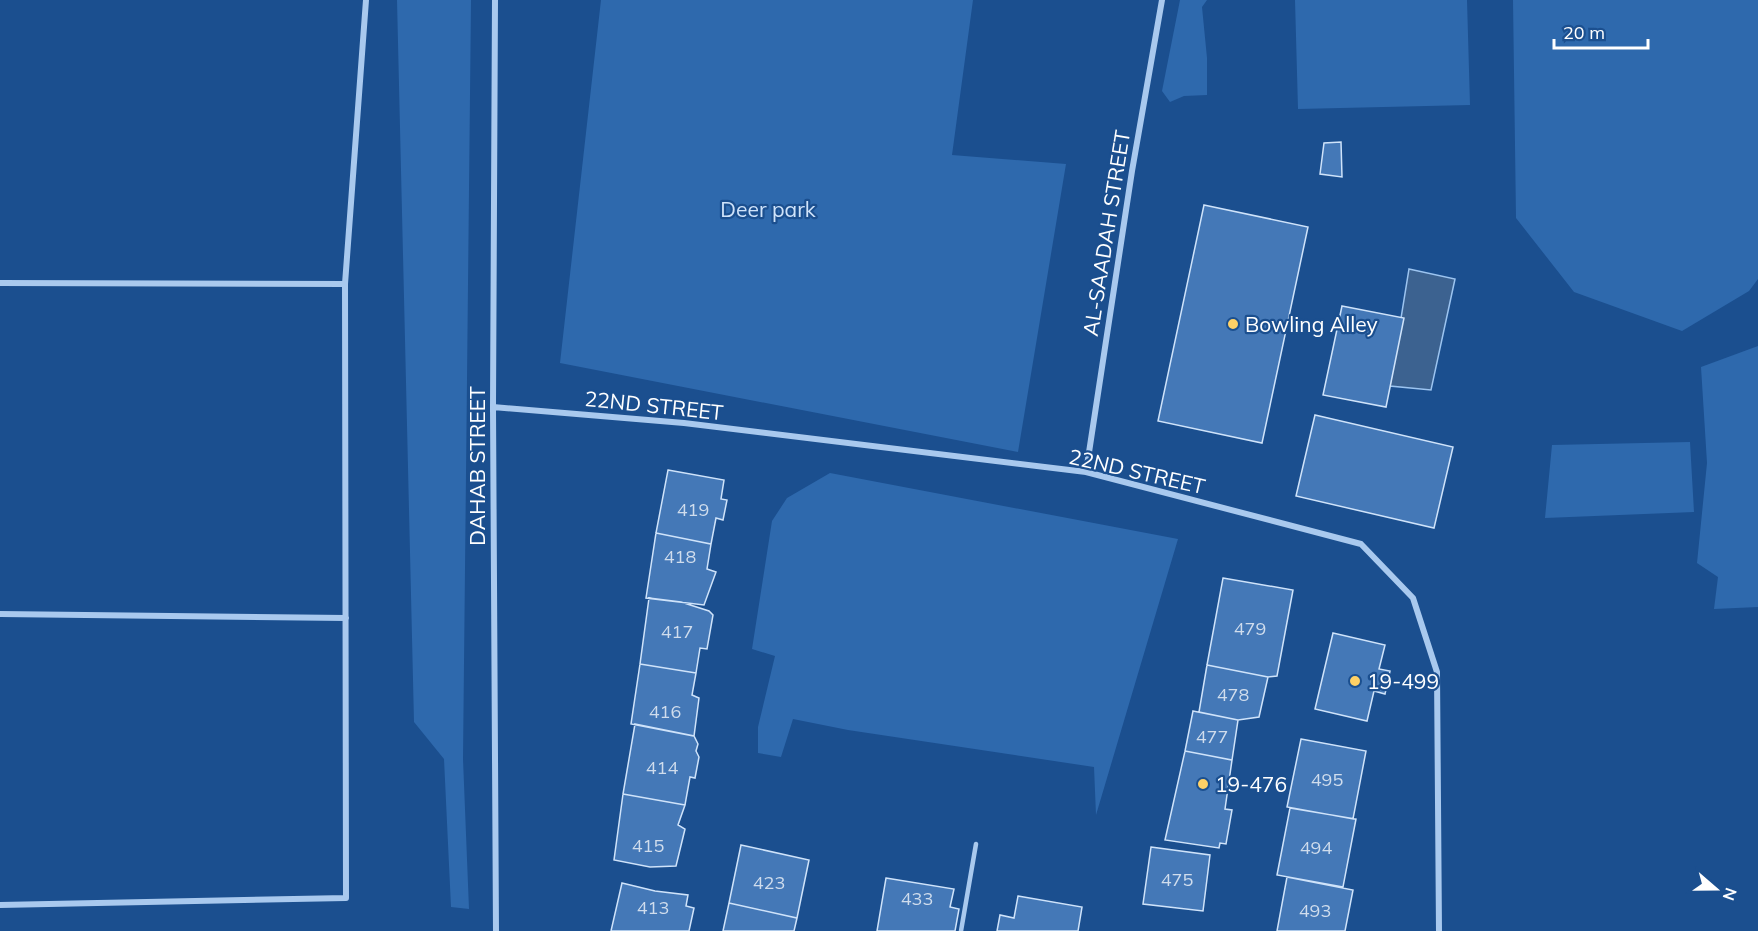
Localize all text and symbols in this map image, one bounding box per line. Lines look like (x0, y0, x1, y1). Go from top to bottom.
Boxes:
scale bar (1554, 12, 1648, 50)
text: 20 m (1563, 21, 1605, 44)
street label: AL-SAADAH STREET (1077, 128, 1135, 338)
park label: Deer park (720, 196, 816, 222)
place label: Bowling Alley (1245, 311, 1378, 337)
marker: Bowling Alley (1226, 317, 1240, 331)
street label: 22ND STREET (583, 385, 725, 425)
street label: DAHAB STREET (464, 386, 490, 546)
street label: 22ND STREET (1066, 443, 1208, 499)
house number: 419 (677, 498, 709, 521)
house number: 418 (664, 545, 696, 568)
house number: 479 (1234, 617, 1266, 640)
house number: 417 (661, 620, 693, 643)
place label: 19-499 (1367, 668, 1439, 694)
marker: 19-499 (1348, 674, 1362, 688)
house number: 478 (1217, 683, 1249, 706)
house number: 416 (649, 700, 681, 723)
house number: 477 (1196, 725, 1228, 748)
house number: 414 (646, 756, 678, 779)
house number: 495 (1311, 768, 1343, 791)
place label: 19-476 (1215, 771, 1287, 797)
marker: 19-476 (1196, 777, 1210, 791)
house number: 415 (632, 834, 664, 857)
house number: 494 (1300, 836, 1332, 859)
north arrow (1686, 859, 1746, 919)
house number: 475 (1161, 868, 1193, 891)
house number: 423 (753, 871, 785, 894)
text: N (1719, 885, 1742, 903)
house number: 433 (901, 887, 933, 910)
house number: 413 (637, 896, 669, 919)
house number: 493 (1299, 899, 1331, 922)

